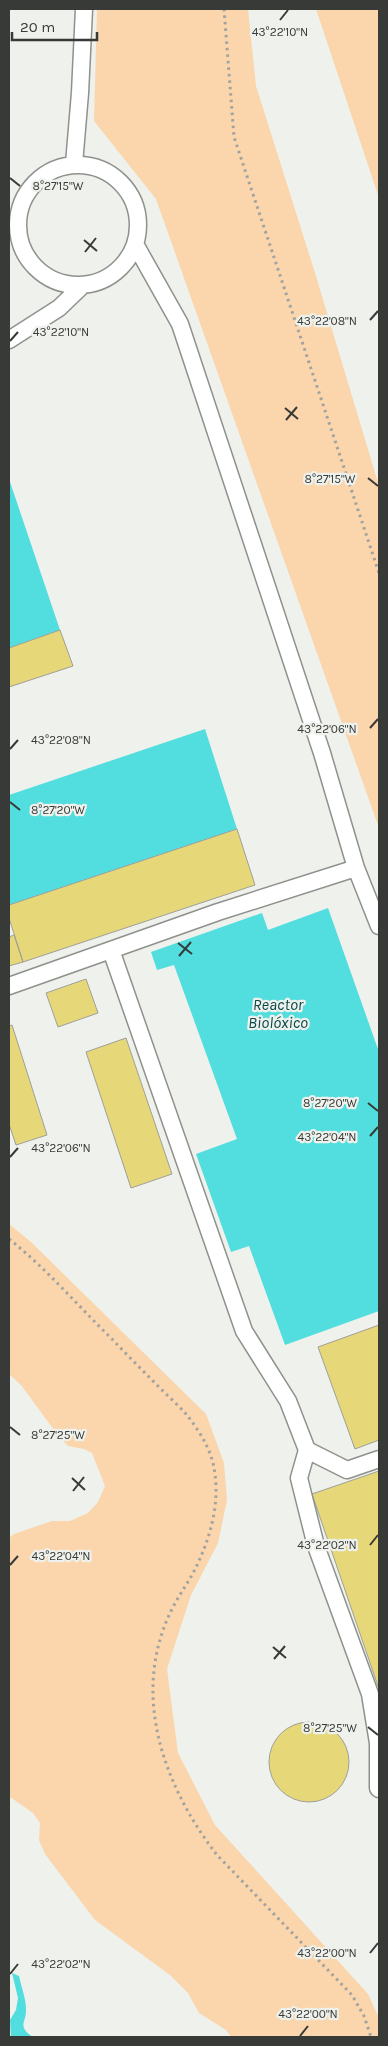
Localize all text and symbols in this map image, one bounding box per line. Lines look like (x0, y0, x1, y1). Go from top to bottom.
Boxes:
scale bar (12, 10, 98, 42)
text: 20 m (20, 18, 55, 36)
text: 43°22'10"N (252, 25, 308, 39)
text: 8°27'15"W (33, 179, 84, 193)
text: 43°22'08"N (297, 314, 357, 328)
text: 43°22'10"N (33, 325, 89, 339)
text: 8°27'15"W (305, 472, 356, 486)
text: 43°22'06"N (297, 722, 357, 736)
text: 43°22'08"N (31, 733, 91, 747)
text: 8°27'20"W (31, 803, 85, 817)
water label: Reactor Biolóxico (248, 995, 308, 1032)
text: 8°27'20"W (303, 1096, 357, 1110)
text: 43°22'04"N (297, 1130, 357, 1144)
text: 43°22'06"N (31, 1141, 91, 1155)
text: 8°27'25"W (31, 1428, 85, 1442)
text: 43°22'02"N (297, 1538, 357, 1552)
text: 43°22'04"N (31, 1549, 91, 1563)
text: 8°27'25"W (303, 1721, 357, 1735)
text: 43°22'00"N (297, 1946, 357, 1960)
text: 43°22'02"N (31, 1957, 91, 1971)
text: 43°22'00"N (278, 2007, 338, 2021)

